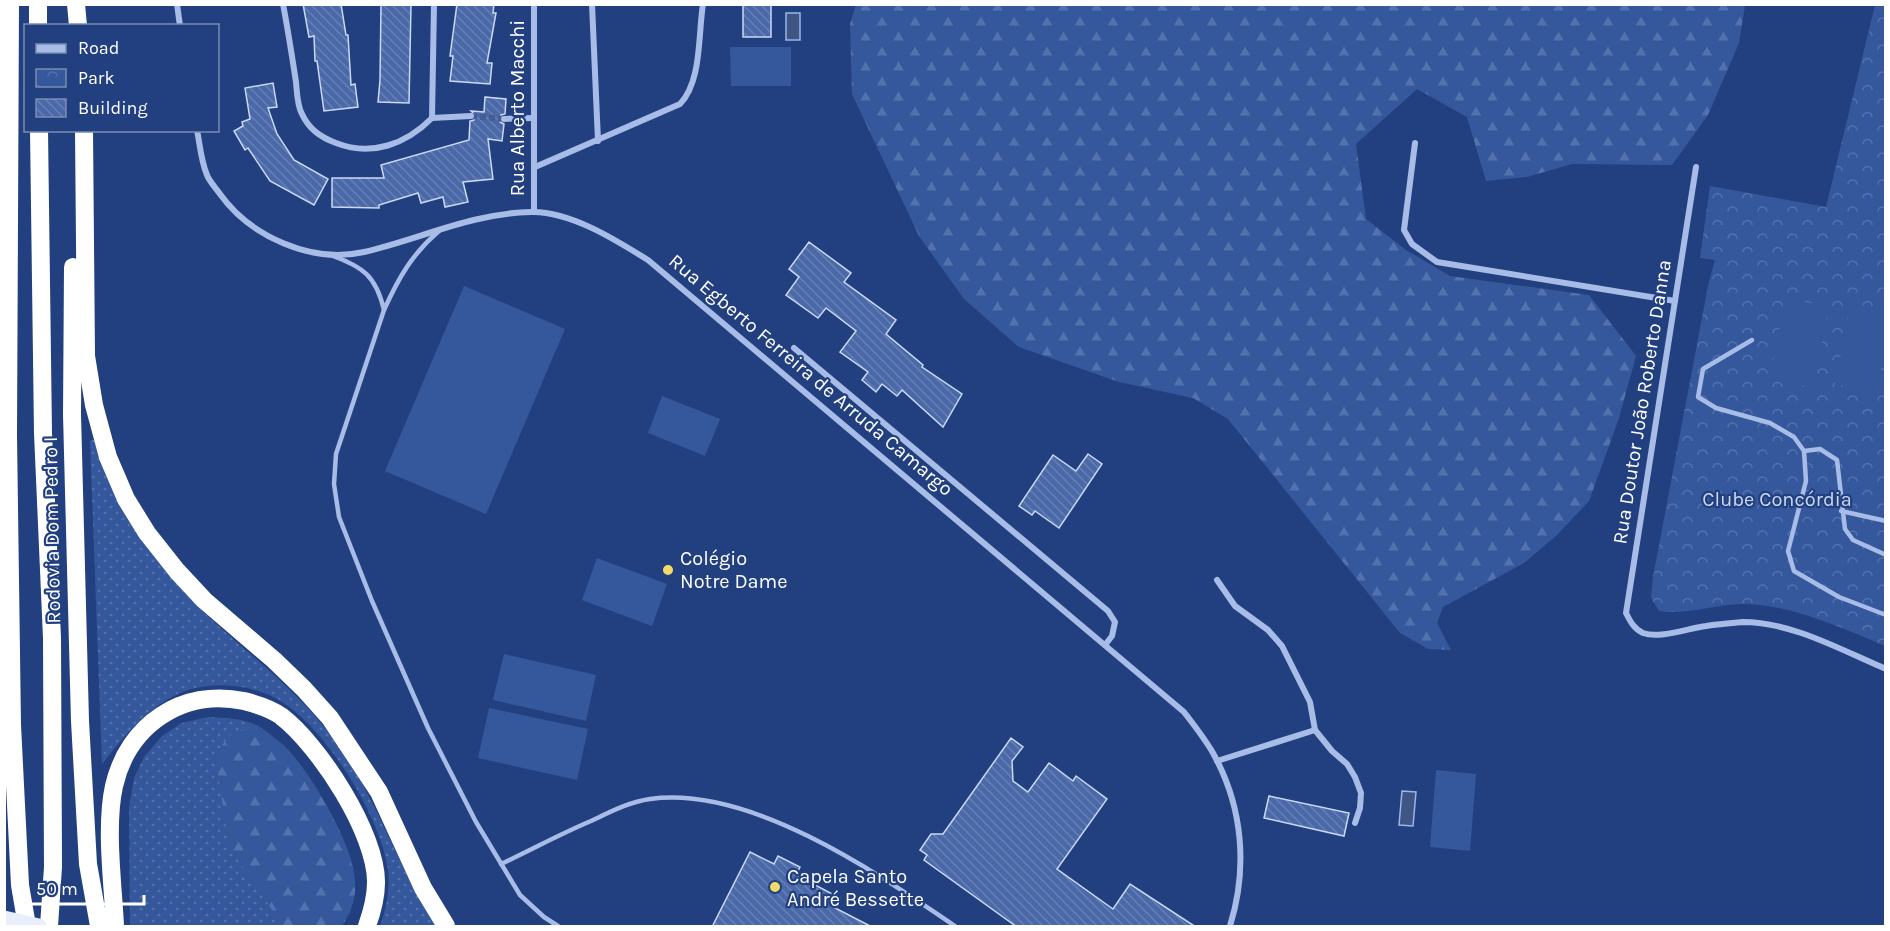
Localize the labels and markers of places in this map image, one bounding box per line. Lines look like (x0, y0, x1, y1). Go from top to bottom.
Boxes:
place label: Colégio Notre Dame (680, 547, 788, 593)
marker: Colégio Notre Dame (661, 563, 675, 577)
place label: Capela Santo André Bessette (787, 865, 924, 911)
marker: Capela Santo André Bessette (768, 880, 782, 894)

